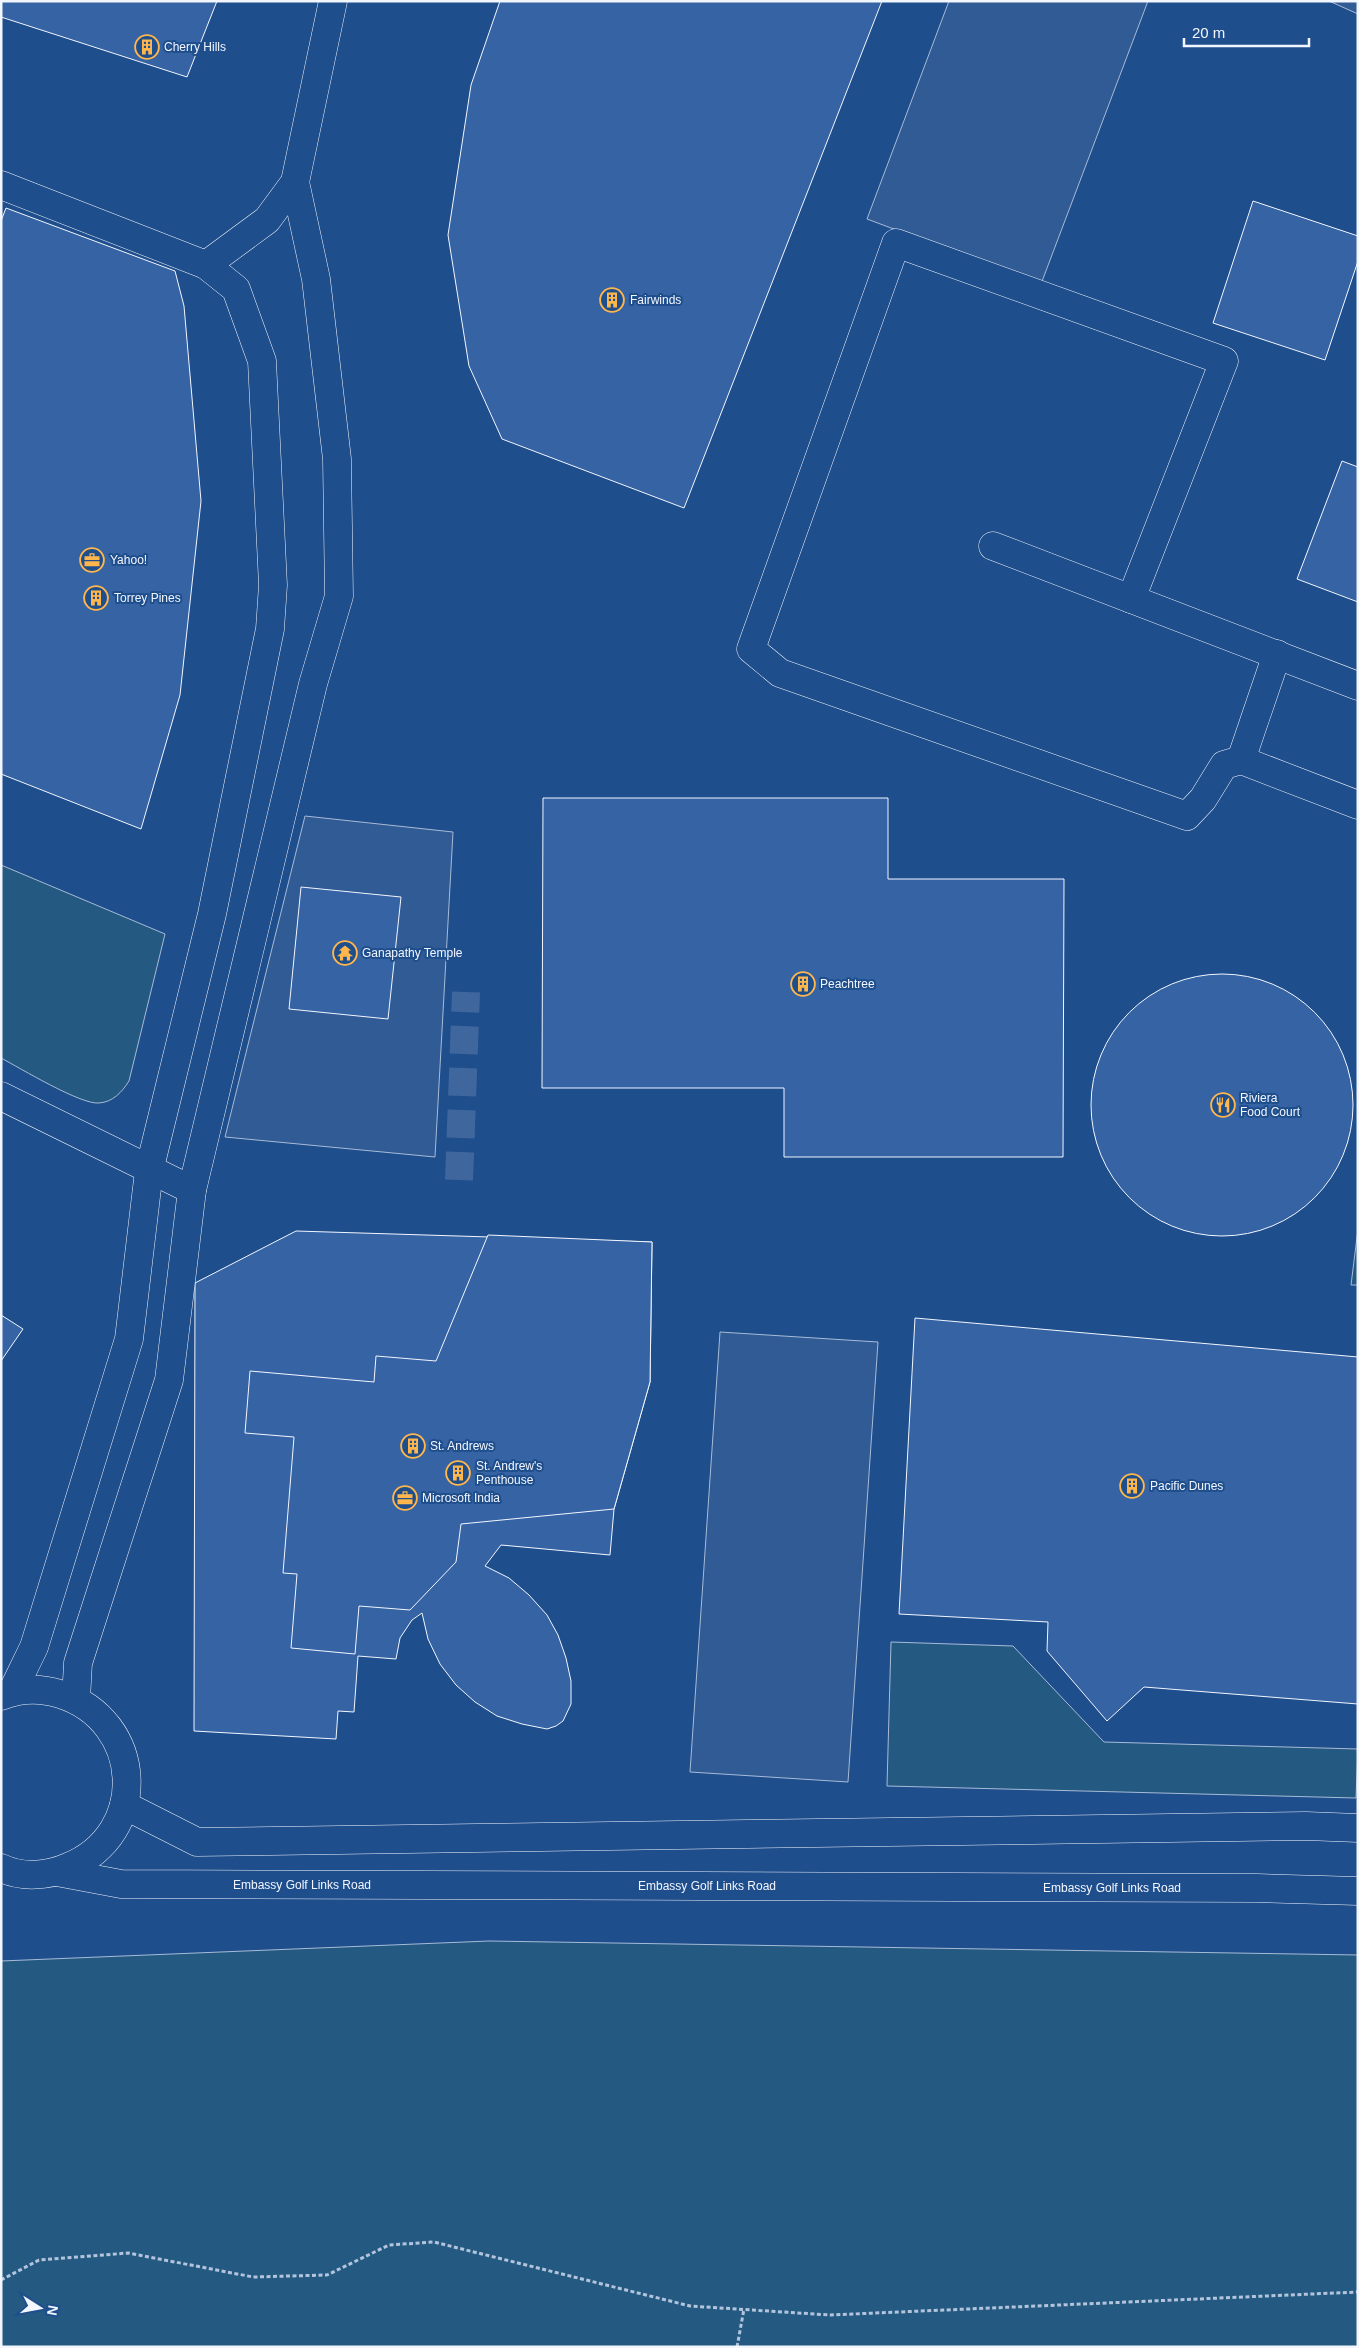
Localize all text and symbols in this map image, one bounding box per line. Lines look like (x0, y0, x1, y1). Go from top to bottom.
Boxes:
scale bar (1184, 15, 1309, 47)
text: 20 m (1192, 24, 1225, 41)
building icon: Cherry Hills (134, 34, 160, 60)
place label: Cherry Hills (164, 40, 226, 54)
building icon: Fairwinds (599, 287, 625, 313)
place label: Fairwinds (630, 293, 681, 307)
office icon: Yahoo! (79, 547, 105, 573)
place label: Yahoo! (110, 553, 147, 567)
building icon: Torrey Pines (83, 585, 109, 611)
place label: Torrey Pines (114, 591, 181, 605)
temple icon: Ganapathy Temple (332, 940, 358, 966)
place label: Ganapathy Temple (362, 946, 463, 960)
building icon: Peachtree (790, 971, 816, 997)
place label: Peachtree (820, 977, 875, 991)
place label: Riviera Food Court (1240, 1091, 1301, 1119)
restaurant icon: Riviera Food Court (1210, 1092, 1236, 1118)
building icon: St. Andrews (400, 1433, 426, 1459)
place label: St. Andrews (430, 1439, 494, 1453)
place label: St. Andrew's Penthouse (476, 1459, 542, 1487)
building icon: St. Andrew's Penthouse (445, 1460, 471, 1486)
building icon: Pacific Dunes (1119, 1473, 1145, 1499)
place label: Pacific Dunes (1150, 1479, 1223, 1493)
office icon: Microsoft India (392, 1485, 418, 1511)
place label: Microsoft India (422, 1491, 500, 1505)
street label: Embassy Golf Links Road (233, 1878, 371, 1892)
street label: Embassy Golf Links Road (638, 1879, 776, 1893)
street label: Embassy Golf Links Road (1043, 1881, 1181, 1895)
north arrow (15, 2283, 65, 2333)
text: N (44, 2304, 62, 2317)

